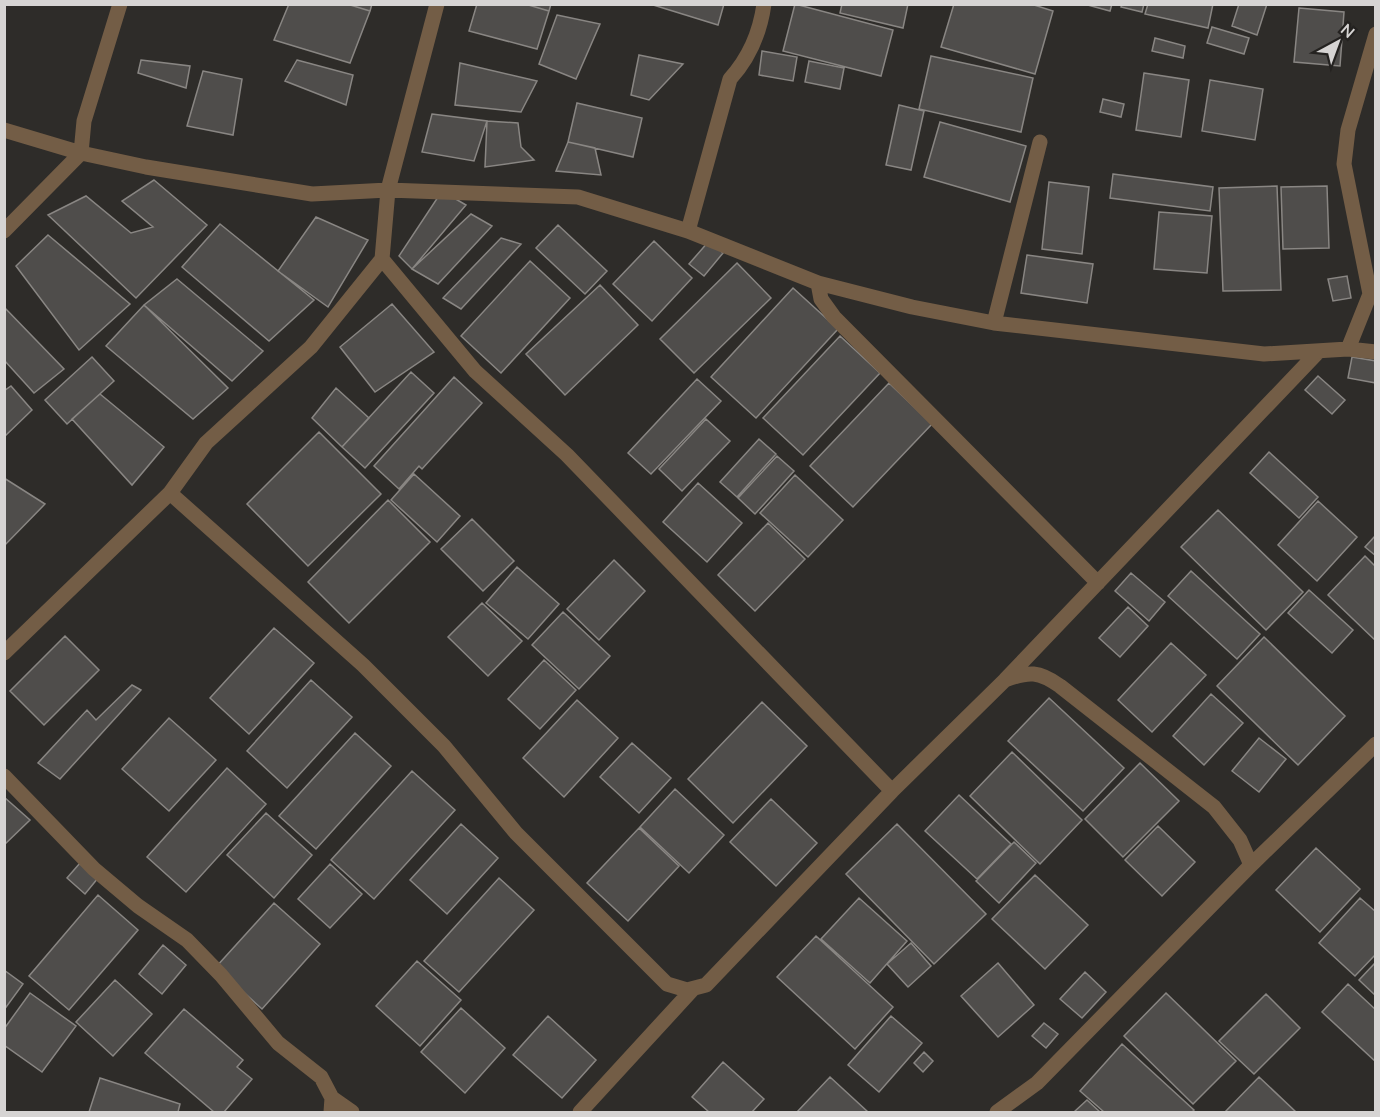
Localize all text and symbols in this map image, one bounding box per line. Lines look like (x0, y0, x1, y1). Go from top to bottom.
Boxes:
north arrow (1308, 12, 1368, 72)
text: N (1335, 19, 1359, 44)

